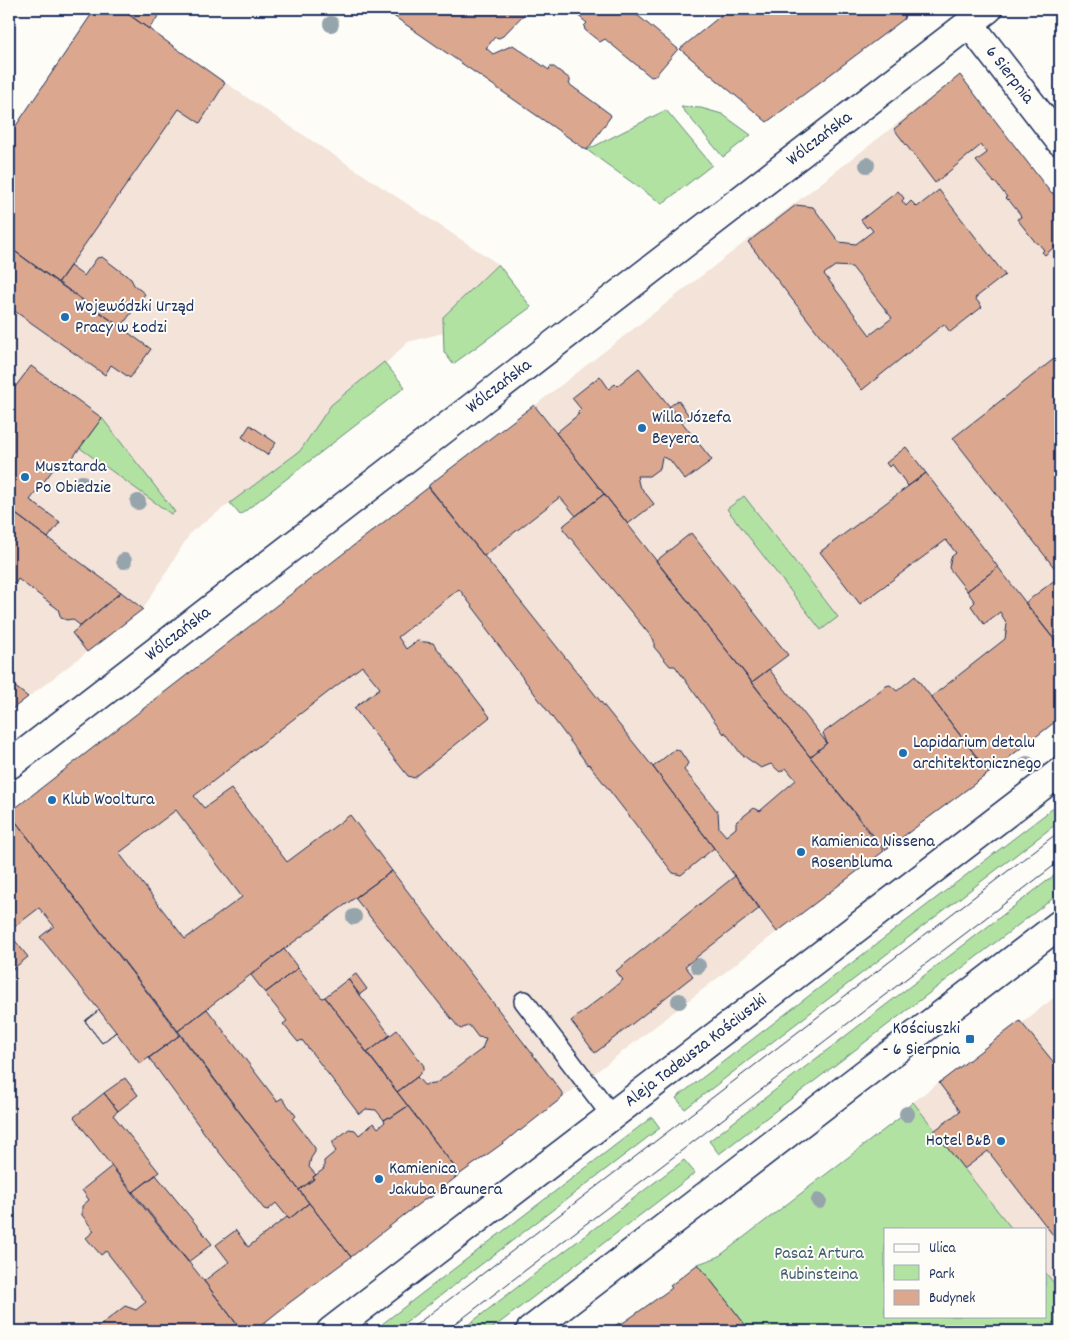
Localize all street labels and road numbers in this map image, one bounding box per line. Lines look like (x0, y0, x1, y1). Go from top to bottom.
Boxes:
street label: 6 Sierpnia (979, 41, 1040, 110)
street label: Wólczańska (781, 105, 858, 173)
street label: Wólczańska (461, 353, 537, 420)
street label: Wólczańska (140, 600, 217, 668)
street label: Aleja Tadeusza Kościuszki (620, 988, 773, 1114)

